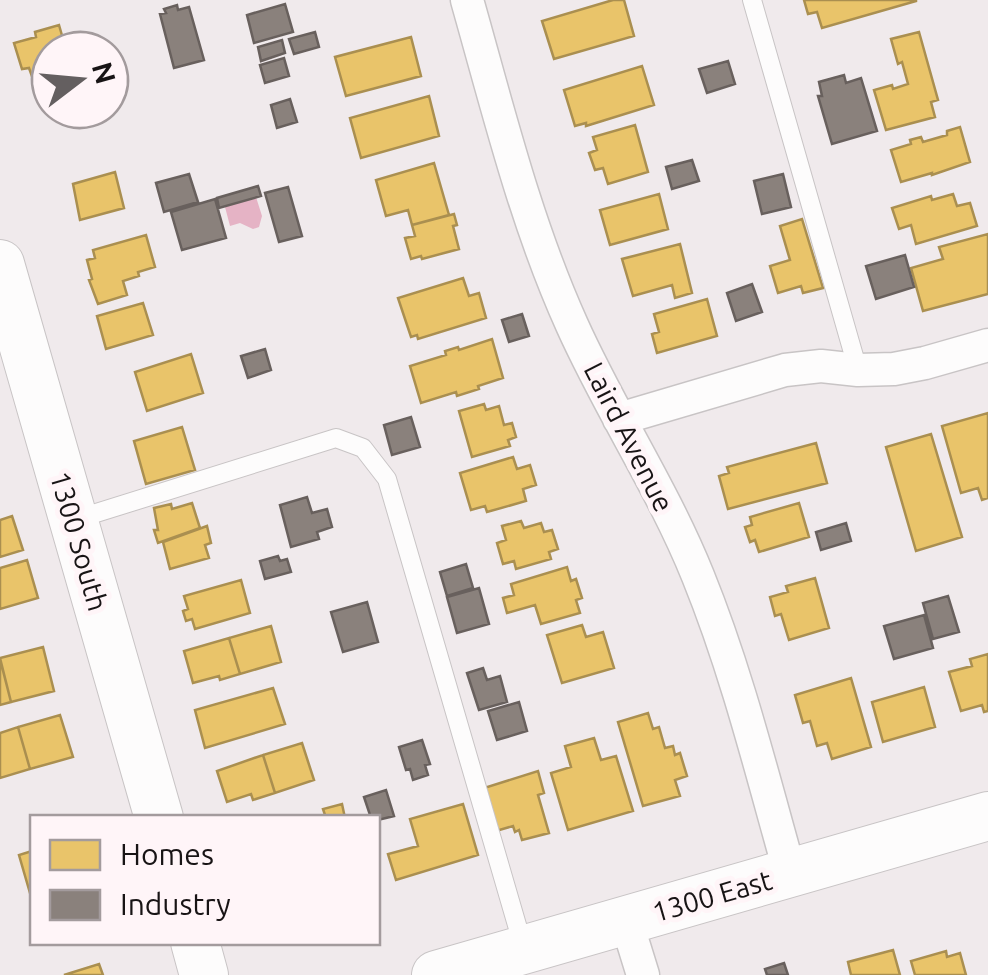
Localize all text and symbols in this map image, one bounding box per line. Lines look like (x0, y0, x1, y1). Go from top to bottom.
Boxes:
north arrow (30, 30, 130, 130)
text: N (87, 59, 122, 87)
street label: Laird Avenue (579, 357, 680, 517)
street label: 1300 South (45, 468, 114, 614)
legend (30, 815, 380, 945)
text: Homes (120, 837, 214, 871)
street label: 1300 East (649, 864, 775, 927)
text: Industry (120, 887, 231, 921)

